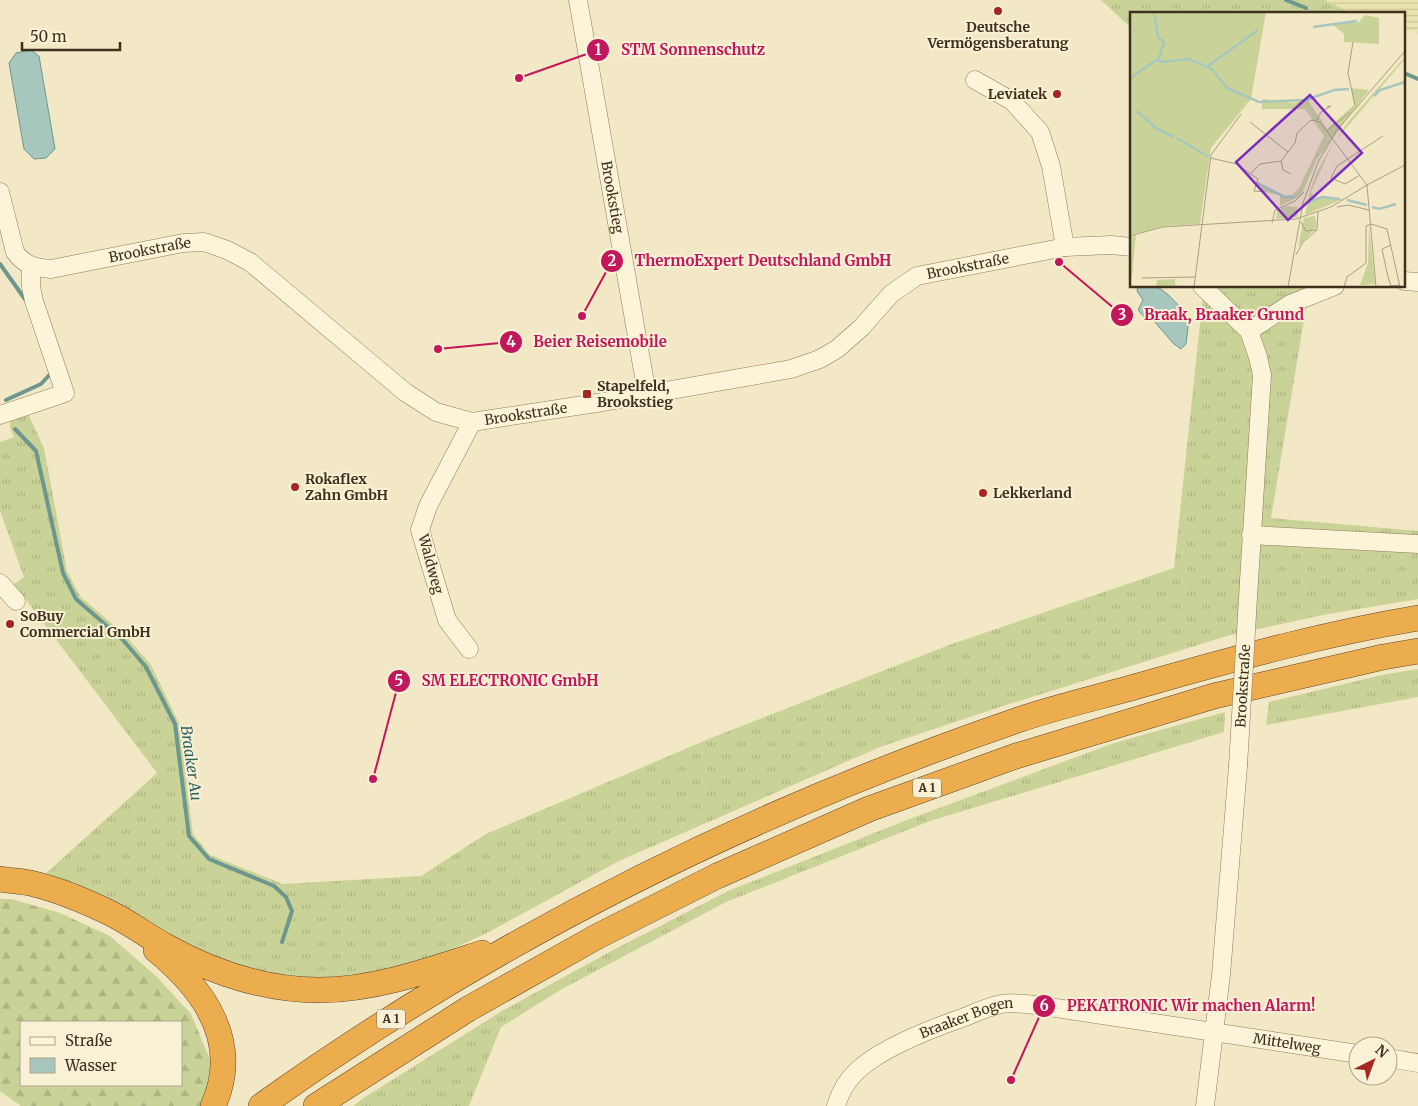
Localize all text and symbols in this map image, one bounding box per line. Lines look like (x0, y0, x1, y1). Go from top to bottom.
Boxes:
marker: Deutsche Vermögensberatung (992, 5, 1004, 17)
inset map (1130, 12, 1406, 288)
place label: Deutsche Vermögensberatung (926, 18, 1069, 52)
scale bar (22, 20, 120, 52)
text: 50 m (30, 27, 67, 46)
callout: STM Sonnenschutz (586, 35, 775, 65)
text: 1 (595, 40, 602, 59)
text: STM Sonnenschutz (621, 40, 765, 59)
place label: Leviatek (988, 85, 1048, 103)
marker: Leviatek (1051, 88, 1063, 100)
street label: Brookstieg (597, 159, 628, 235)
street label: Brookstraße (107, 234, 191, 266)
callout: ThermoExpert Deutschland GmbH (600, 246, 902, 276)
street label: Brookstraße (925, 249, 1010, 283)
text: 2 (608, 251, 617, 270)
text: ThermoExpert Deutschland GmbH (635, 251, 891, 270)
callout: Braak, Braaker Grund (1109, 300, 1314, 330)
text: 3 (1118, 305, 1126, 324)
text: Braak, Braaker Grund (1144, 305, 1304, 325)
callout: Beier Reisemobile (498, 327, 677, 357)
text: 4 (506, 332, 516, 351)
text: Beier Reisemobile (533, 332, 667, 351)
place label: Stapelfeld, Brookstieg (597, 377, 673, 411)
marker: Stapelfeld, Brookstieg (581, 388, 593, 400)
street label: Brookstraße (483, 399, 568, 429)
place label: Rokaflex Zahn GmbH (305, 470, 389, 504)
marker: Rokaflex Zahn GmbH (289, 481, 301, 493)
place label: Lekkerland (993, 484, 1072, 502)
marker: Lekkerland (977, 487, 989, 499)
street label: Waldweg (414, 531, 448, 596)
place label: SoBuy Commercial GmbH (20, 607, 151, 641)
marker: SoBuy Commercial GmbH (4, 618, 16, 630)
street label: Brookstraße (1231, 644, 1254, 728)
callout: SM ELECTRONIC GmbH (387, 666, 609, 696)
text: 5 (395, 671, 403, 690)
text: SM ELECTRONIC GmbH (421, 671, 599, 690)
water label: Braaker Au (177, 724, 206, 802)
road number: A 1 (913, 778, 941, 798)
callout: PEKATRONIC Wir machen Alarm! (1032, 991, 1325, 1021)
street label: Braaker Bogen (917, 994, 1014, 1042)
text: 6 (1039, 996, 1049, 1015)
text: PEKATRONIC Wir machen Alarm! (1067, 996, 1315, 1015)
road number: A 1 (377, 1010, 405, 1028)
legend (20, 1021, 182, 1086)
street label: Mittelweg (1252, 1029, 1322, 1057)
text: Straße (65, 1031, 112, 1050)
north arrow (1348, 1036, 1398, 1086)
text: N (1372, 1041, 1392, 1062)
text: Wasser (64, 1056, 117, 1075)

